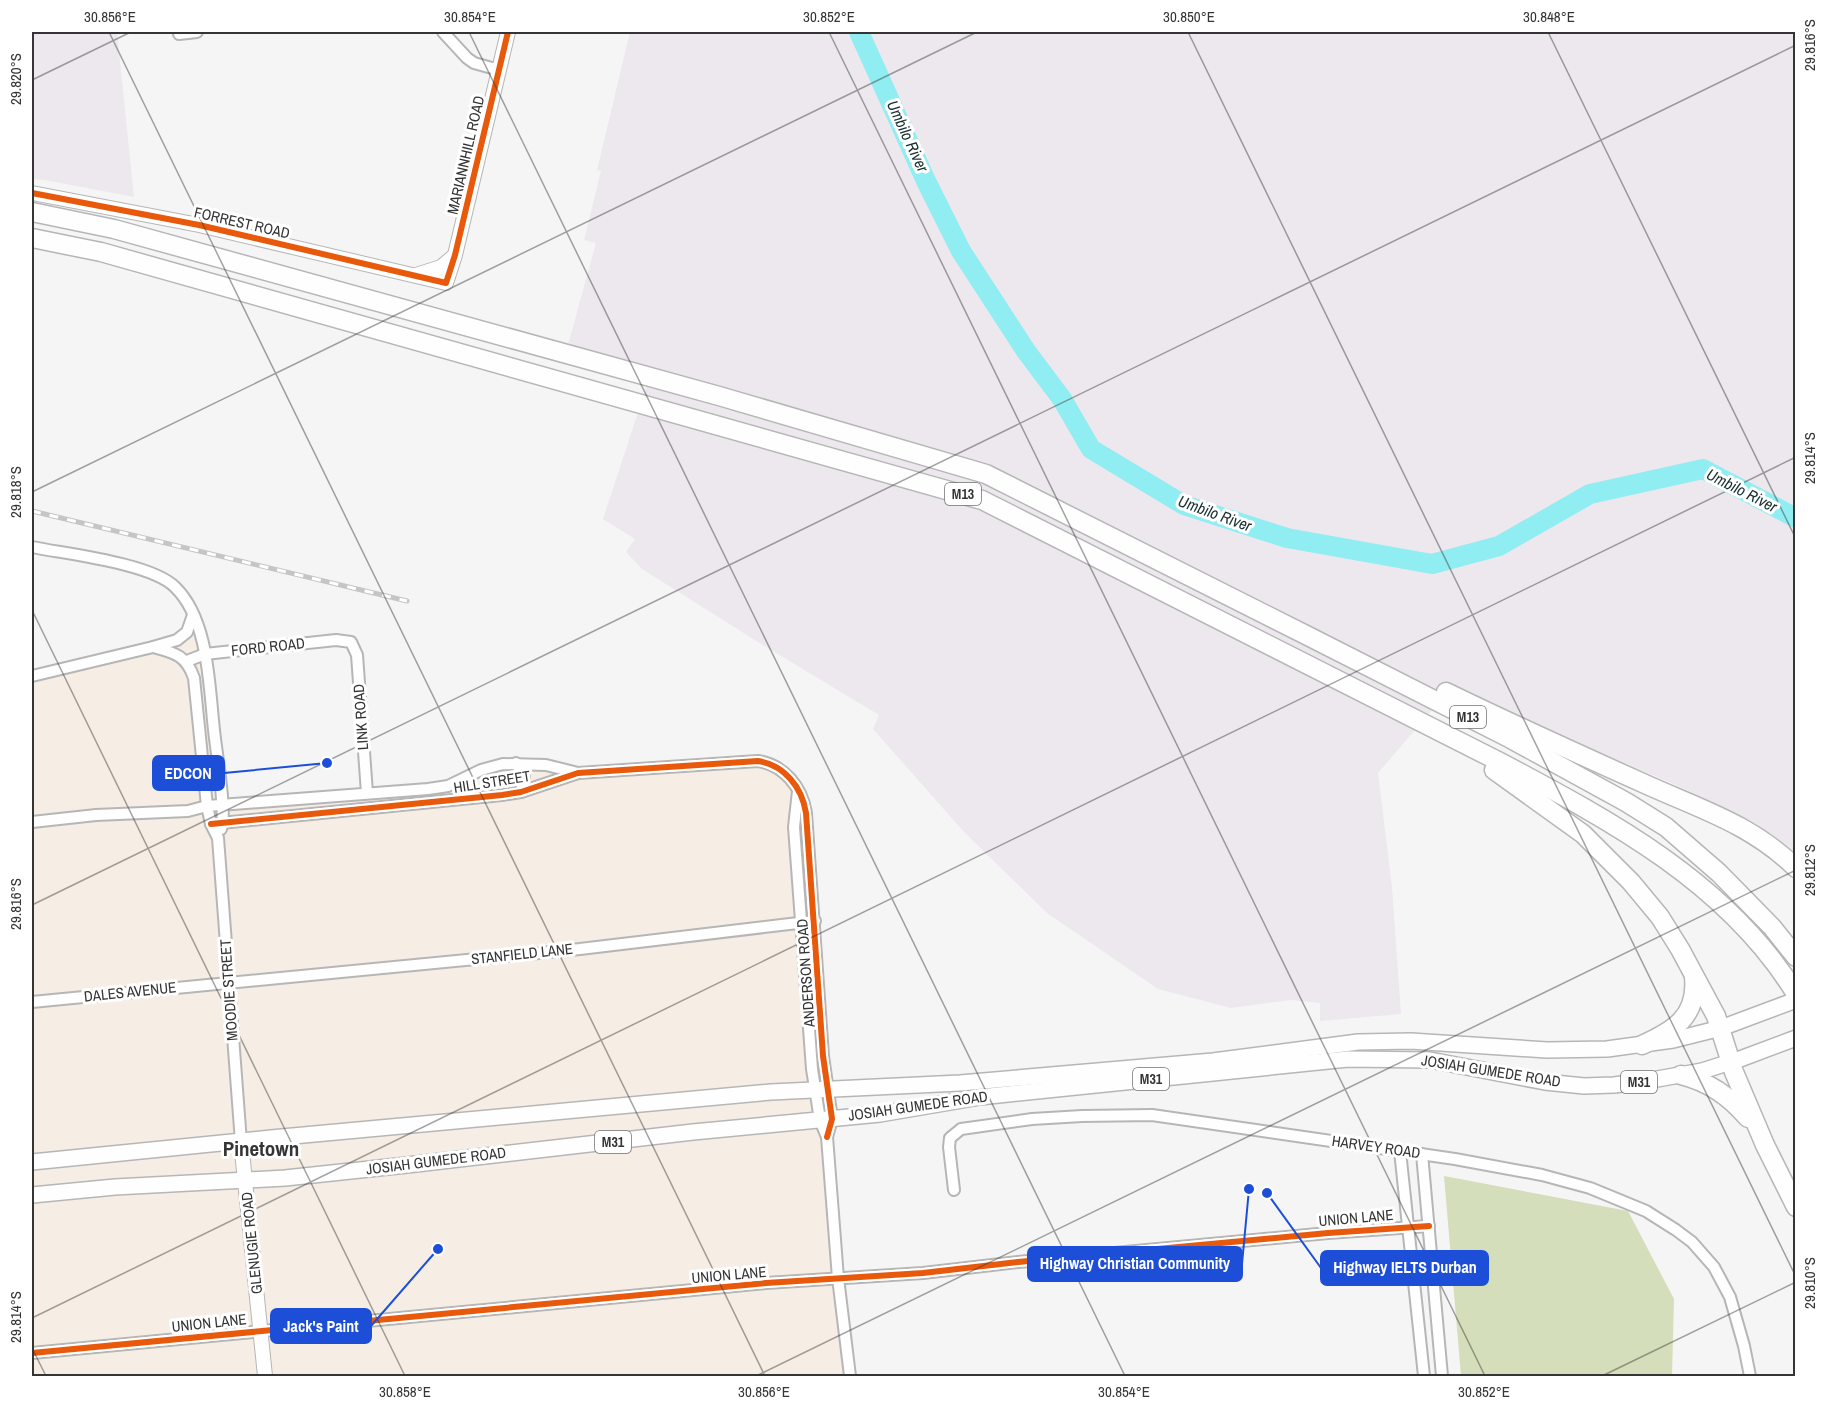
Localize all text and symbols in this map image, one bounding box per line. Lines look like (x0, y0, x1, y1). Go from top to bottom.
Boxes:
text: 30.856°E (84, 6, 136, 27)
text: 30.854°E (444, 6, 496, 27)
text: 30.852°E (803, 6, 855, 27)
text: 30.850°E (1163, 6, 1215, 27)
text: 30.848°E (1523, 6, 1575, 27)
text: 29.816°S (1799, 19, 1820, 71)
text: 29.820°S (5, 53, 26, 105)
street label: MARIANNHILL ROAD (442, 93, 489, 216)
water label: Umbilo River (882, 97, 934, 176)
street label: FORREST ROAD (192, 201, 292, 244)
text: 29.814°S (1799, 432, 1820, 484)
water label: Umbilo River (1703, 463, 1782, 517)
text: 29.818°S (5, 466, 26, 518)
road number: M13 (945, 483, 981, 505)
water label: Umbilo River (1175, 490, 1255, 537)
street label: FORD ROAD (230, 632, 306, 661)
street label: LINK ROAD (348, 683, 373, 751)
road number: M13 (1450, 706, 1486, 728)
callout: EDCON (153, 756, 224, 790)
text: EDCON (164, 762, 212, 784)
street label: HILL STREET (452, 765, 532, 798)
text: 29.812°S (1799, 844, 1820, 896)
text: 29.816°S (5, 878, 26, 930)
street label: ANDERSON ROAD (791, 918, 820, 1029)
street label: MOODIE STREET (214, 938, 243, 1042)
street label: STANFIELD LANE (470, 938, 574, 969)
street label: DALES AVENUE (83, 976, 177, 1007)
street label: JOSIAH GUMEDE ROAD (1420, 1049, 1562, 1092)
road number: M31 (1133, 1068, 1169, 1090)
road number: M31 (1621, 1071, 1657, 1093)
street label: JOSIAH GUMEDE ROAD (847, 1085, 989, 1126)
street label: HARVEY ROAD (1330, 1130, 1422, 1163)
road number: M31 (595, 1131, 631, 1153)
district label: Pinetown (223, 1134, 299, 1163)
street label: JOSIAH GUMEDE ROAD (365, 1141, 507, 1180)
street label: GLENUGIE ROAD (236, 1191, 267, 1295)
street label: UNION LANE (1318, 1204, 1394, 1231)
callout: Highway Christian Community (1028, 1247, 1242, 1281)
callout: Highway IELTS Durban (1321, 1251, 1488, 1285)
text: Highway Christian Community (1040, 1252, 1231, 1274)
text: Highway IELTS Durban (1333, 1256, 1477, 1278)
text: 29.810°S (1799, 1257, 1820, 1309)
street label: UNION LANE (691, 1261, 767, 1288)
text: 29.814°S (5, 1291, 26, 1343)
street label: UNION LANE (170, 1308, 247, 1337)
callout: Jack's Paint (271, 1309, 371, 1343)
text: Jack's Paint (283, 1315, 359, 1337)
text: 30.858°E (379, 1381, 431, 1402)
text: 30.856°E (738, 1381, 790, 1402)
text: 30.854°E (1098, 1381, 1150, 1402)
text: 30.852°E (1458, 1381, 1510, 1402)

